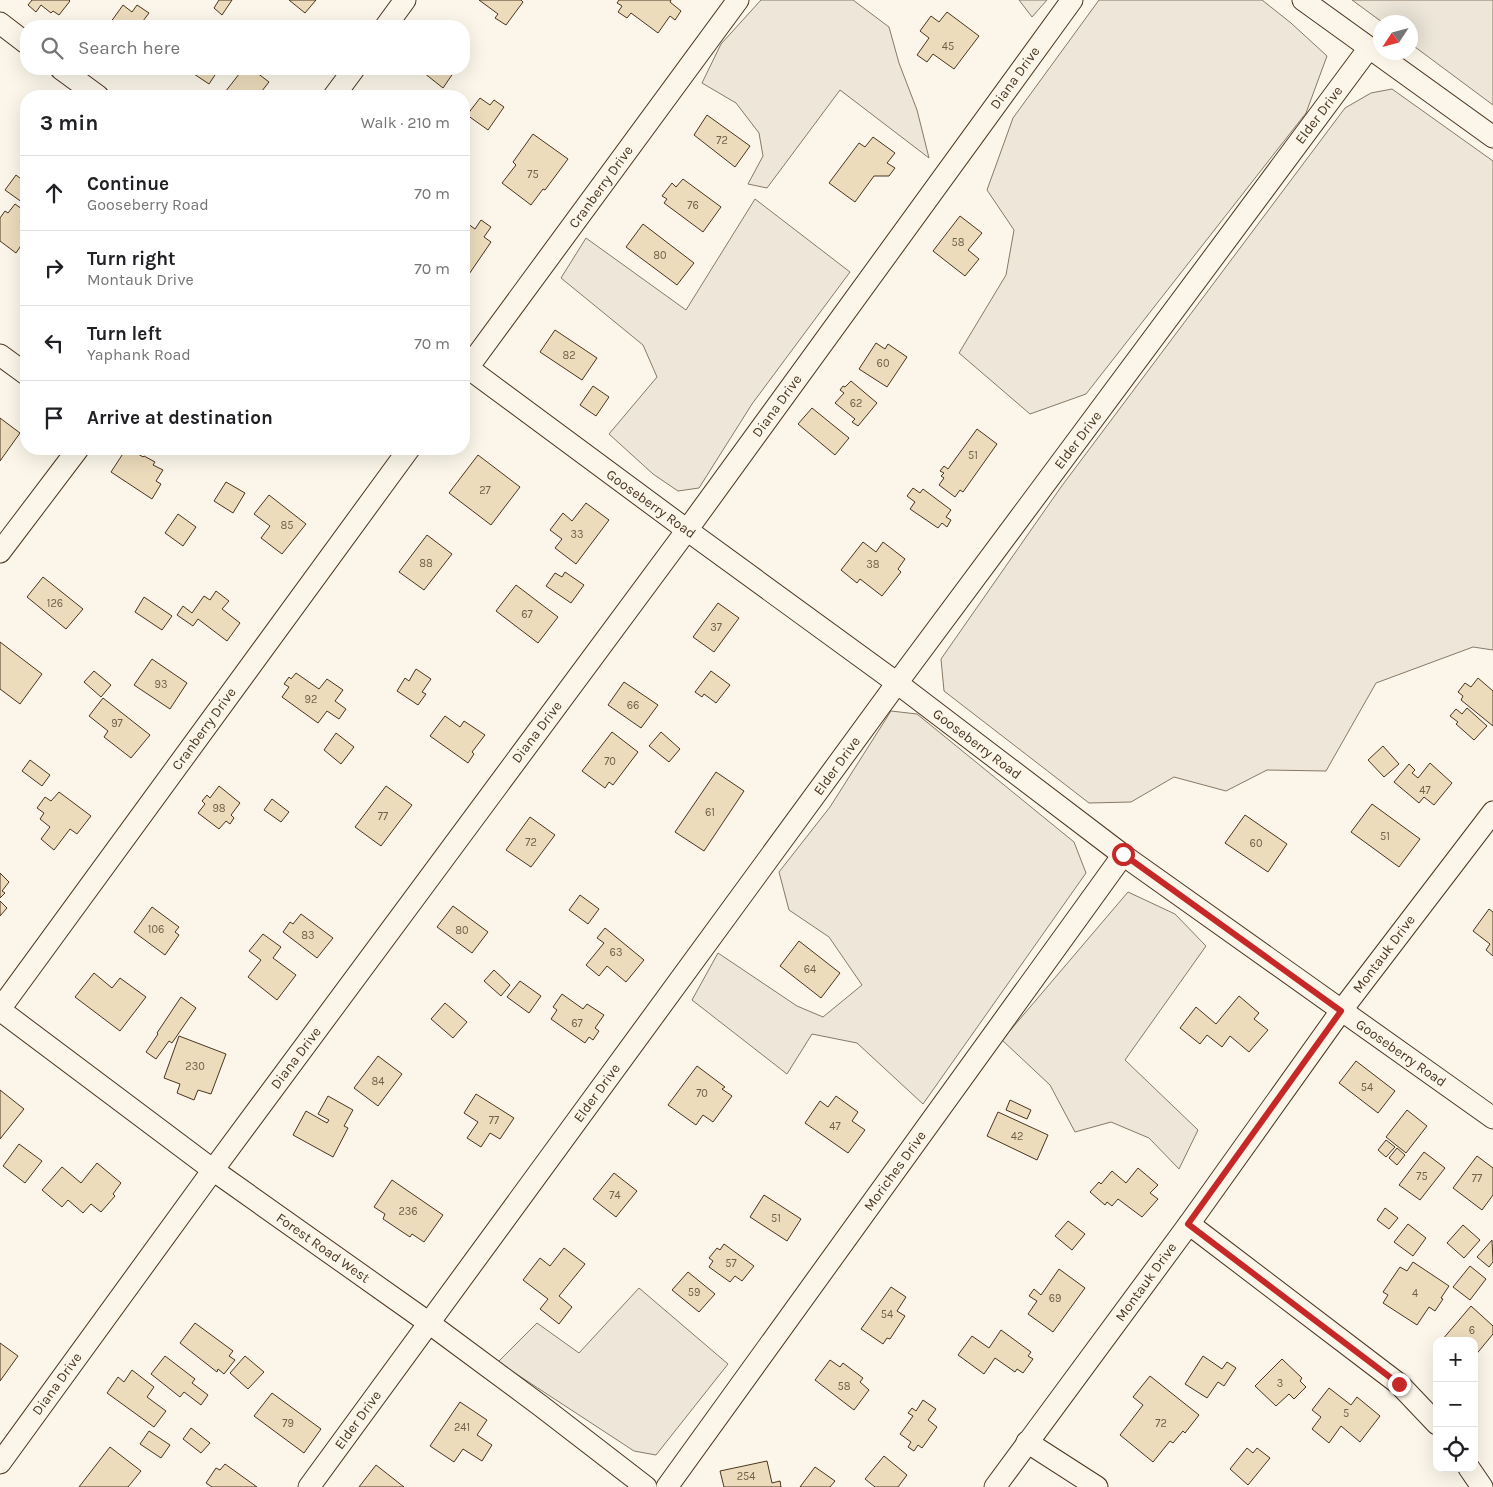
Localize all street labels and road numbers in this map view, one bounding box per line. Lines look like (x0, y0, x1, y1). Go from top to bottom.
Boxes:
street label: Diana Drive (987, 43, 1043, 113)
street label: Elder Drive (1292, 83, 1346, 147)
street label: Cranberry Drive (565, 142, 637, 232)
street label: Diana Drive (749, 371, 805, 441)
street label: Elder Drive (1051, 408, 1105, 472)
street label: Gooseberry Road (603, 466, 699, 542)
street label: Cranberry Drive (168, 684, 240, 774)
street label: Diana Drive (508, 698, 566, 766)
street label: Gooseberry Road (929, 705, 1025, 783)
street label: Elder Drive (810, 733, 864, 799)
street label: Montauk Drive (1349, 912, 1419, 996)
street label: Gooseberry Road (1352, 1015, 1450, 1091)
street label: Diana Drive (267, 1024, 325, 1092)
street label: Elder Drive (570, 1060, 624, 1126)
street label: Moriches Drive (860, 1128, 930, 1214)
street label: Forest Road West (273, 1209, 373, 1287)
street label: Montauk Drive (1112, 1239, 1180, 1325)
street label: Diana Drive (29, 1349, 85, 1419)
street label: Elder Drive (331, 1387, 385, 1453)

